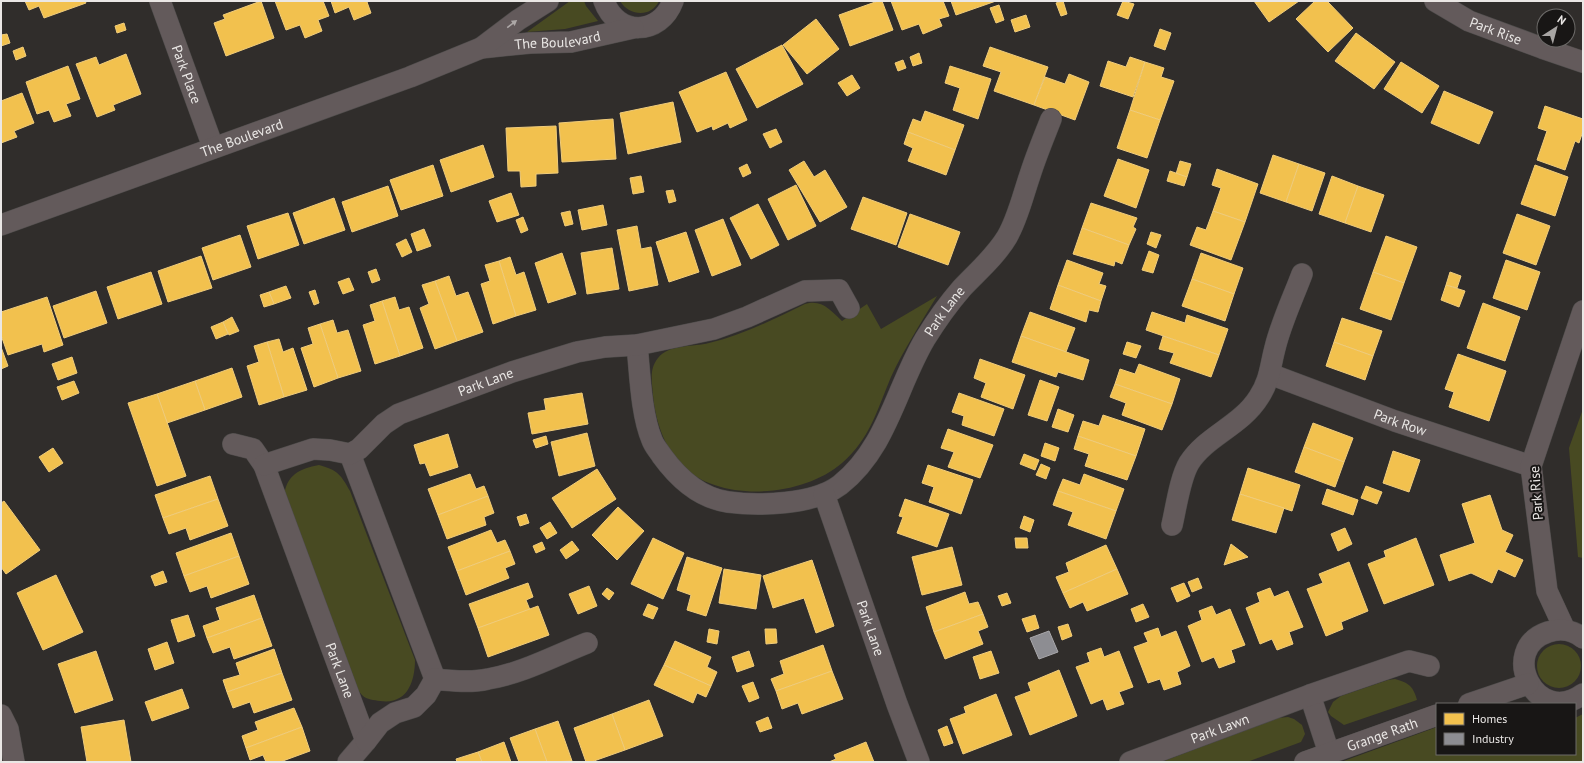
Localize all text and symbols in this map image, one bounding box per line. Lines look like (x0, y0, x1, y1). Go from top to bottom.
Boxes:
north arrow (1536, 8, 1576, 48)
text: N (1555, 12, 1569, 28)
street label: Park Rise (1467, 13, 1524, 49)
one-way arrow (507, 21, 517, 29)
street label: The Boulevard (514, 27, 602, 54)
street label: Park Place (168, 43, 206, 106)
street label: The Boulevard (198, 115, 285, 161)
street label: Park Lane (920, 282, 969, 340)
street label: Park Lane (455, 363, 516, 400)
street label: Park Row (1371, 405, 1430, 440)
street label: Park Rise (1525, 465, 1547, 521)
street label: Park Lane (853, 598, 889, 658)
street label: Park Lane (321, 640, 358, 701)
legend (1436, 703, 1576, 755)
street label: Park Lawn (1188, 709, 1252, 748)
text: Homes (1472, 711, 1507, 726)
street label: Grange Rath (1344, 714, 1420, 755)
text: Industry (1472, 731, 1514, 746)

